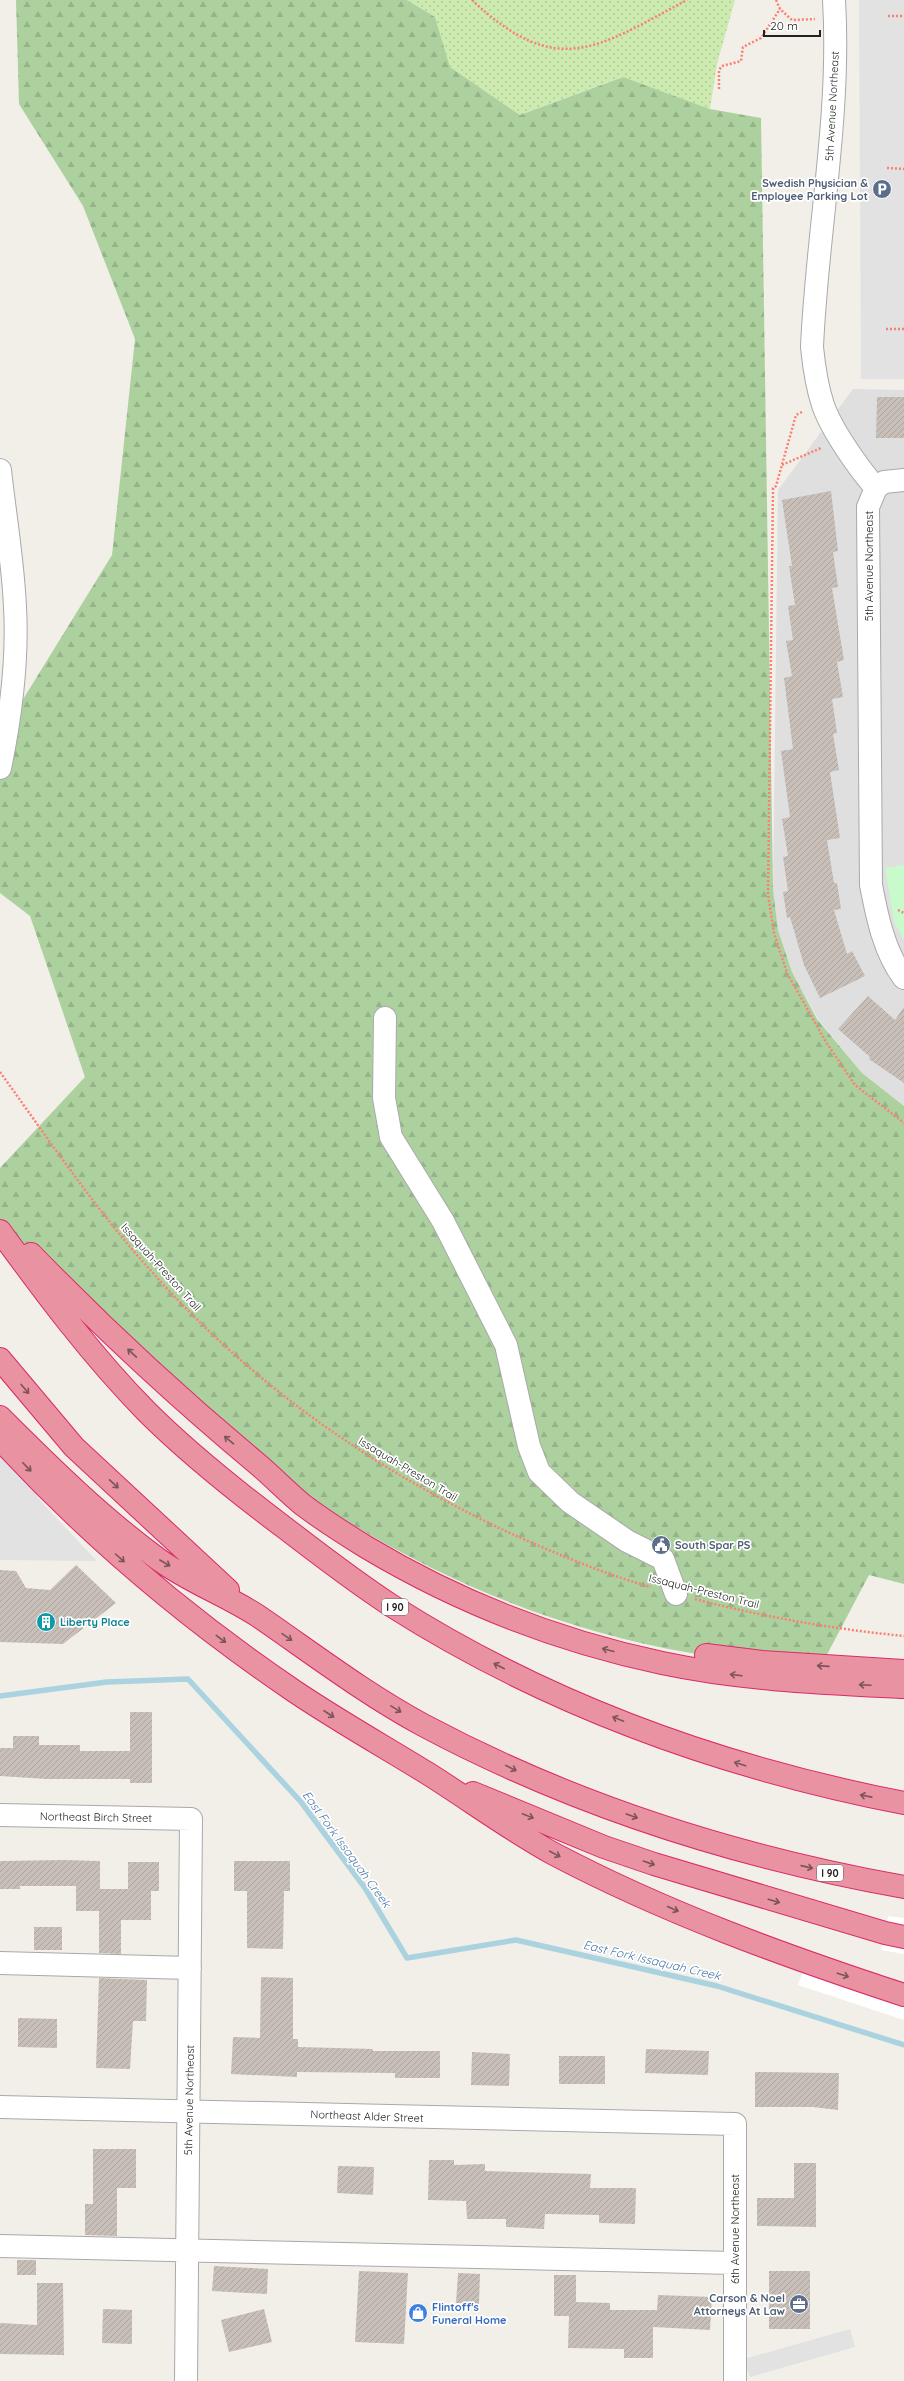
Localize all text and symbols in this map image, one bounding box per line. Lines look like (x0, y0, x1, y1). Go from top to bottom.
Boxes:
scale bar (764, 12, 820, 38)
text: 20 m (770, 18, 798, 33)
street label: 5th Avenue Northeast (822, 50, 842, 161)
place label: Swedish Physician & Employee Parking Lot (751, 176, 868, 203)
parking icon: Swedish Physician & Employee Parking Lot (871, 178, 893, 200)
street label: 5th Avenue Northeast (862, 511, 876, 621)
street label: Issaquah-Preston Trail (118, 1220, 204, 1314)
one-way arrow (127, 1348, 137, 1358)
one-way arrow (21, 1384, 30, 1394)
street label: Issaquah-Preston Trail (356, 1434, 460, 1504)
one-way arrow (223, 1435, 234, 1444)
one-way arrow (22, 1462, 31, 1472)
one-way arrow (109, 1479, 119, 1489)
public building icon: South Spar PS (650, 1534, 672, 1556)
place label: South Spar PS (675, 1538, 751, 1552)
one-way arrow (115, 1553, 125, 1563)
one-way arrow (159, 1560, 171, 1568)
street label: Issaquah-Preston Trail (647, 1571, 761, 1611)
road number: I 90 (382, 1599, 408, 1615)
building icon: Liberty Place (35, 1611, 57, 1633)
place label: Liberty Place (60, 1615, 130, 1629)
one-way arrow (282, 1633, 293, 1641)
one-way arrow (215, 1635, 226, 1644)
one-way arrow (602, 1646, 615, 1654)
one-way arrow (494, 1661, 506, 1669)
one-way arrow (817, 1663, 830, 1670)
one-way arrow (729, 1671, 742, 1679)
one-way arrow (859, 1682, 872, 1689)
one-way arrow (390, 1705, 402, 1713)
one-way arrow (323, 1710, 335, 1718)
one-way arrow (612, 1715, 624, 1723)
one-way arrow (733, 1760, 746, 1767)
one-way arrow (505, 1765, 517, 1772)
water label: East Fork Issaquah Creek (300, 1788, 395, 1912)
one-way arrow (860, 1791, 873, 1799)
street label: Northeast Birch Street (40, 1809, 152, 1825)
one-way arrow (521, 1813, 533, 1821)
one-way arrow (626, 1813, 638, 1821)
one-way arrow (549, 1851, 561, 1858)
one-way arrow (643, 1859, 655, 1867)
one-way arrow (801, 1864, 814, 1872)
road number: I 90 (817, 1865, 843, 1881)
one-way arrow (767, 1898, 780, 1905)
one-way arrow (666, 1906, 678, 1913)
water label: East Fork Issaquah Creek (582, 1937, 724, 1983)
one-way arrow (836, 1972, 849, 1979)
street label: 5th Avenue Northeast (181, 2044, 197, 2155)
street label: Northeast Alder Street (310, 2107, 424, 2125)
street label: 6th Avenue Northeast (728, 2174, 742, 2284)
place label: Carson & Noel Attorneys At Law (694, 2291, 786, 2318)
office icon: Carson & Noel Attorneys At Law (788, 2293, 810, 2315)
place label: Flintoff's Funeral Home (432, 2300, 507, 2327)
shop icon: Flintoff's Funeral Home (407, 2302, 429, 2324)

